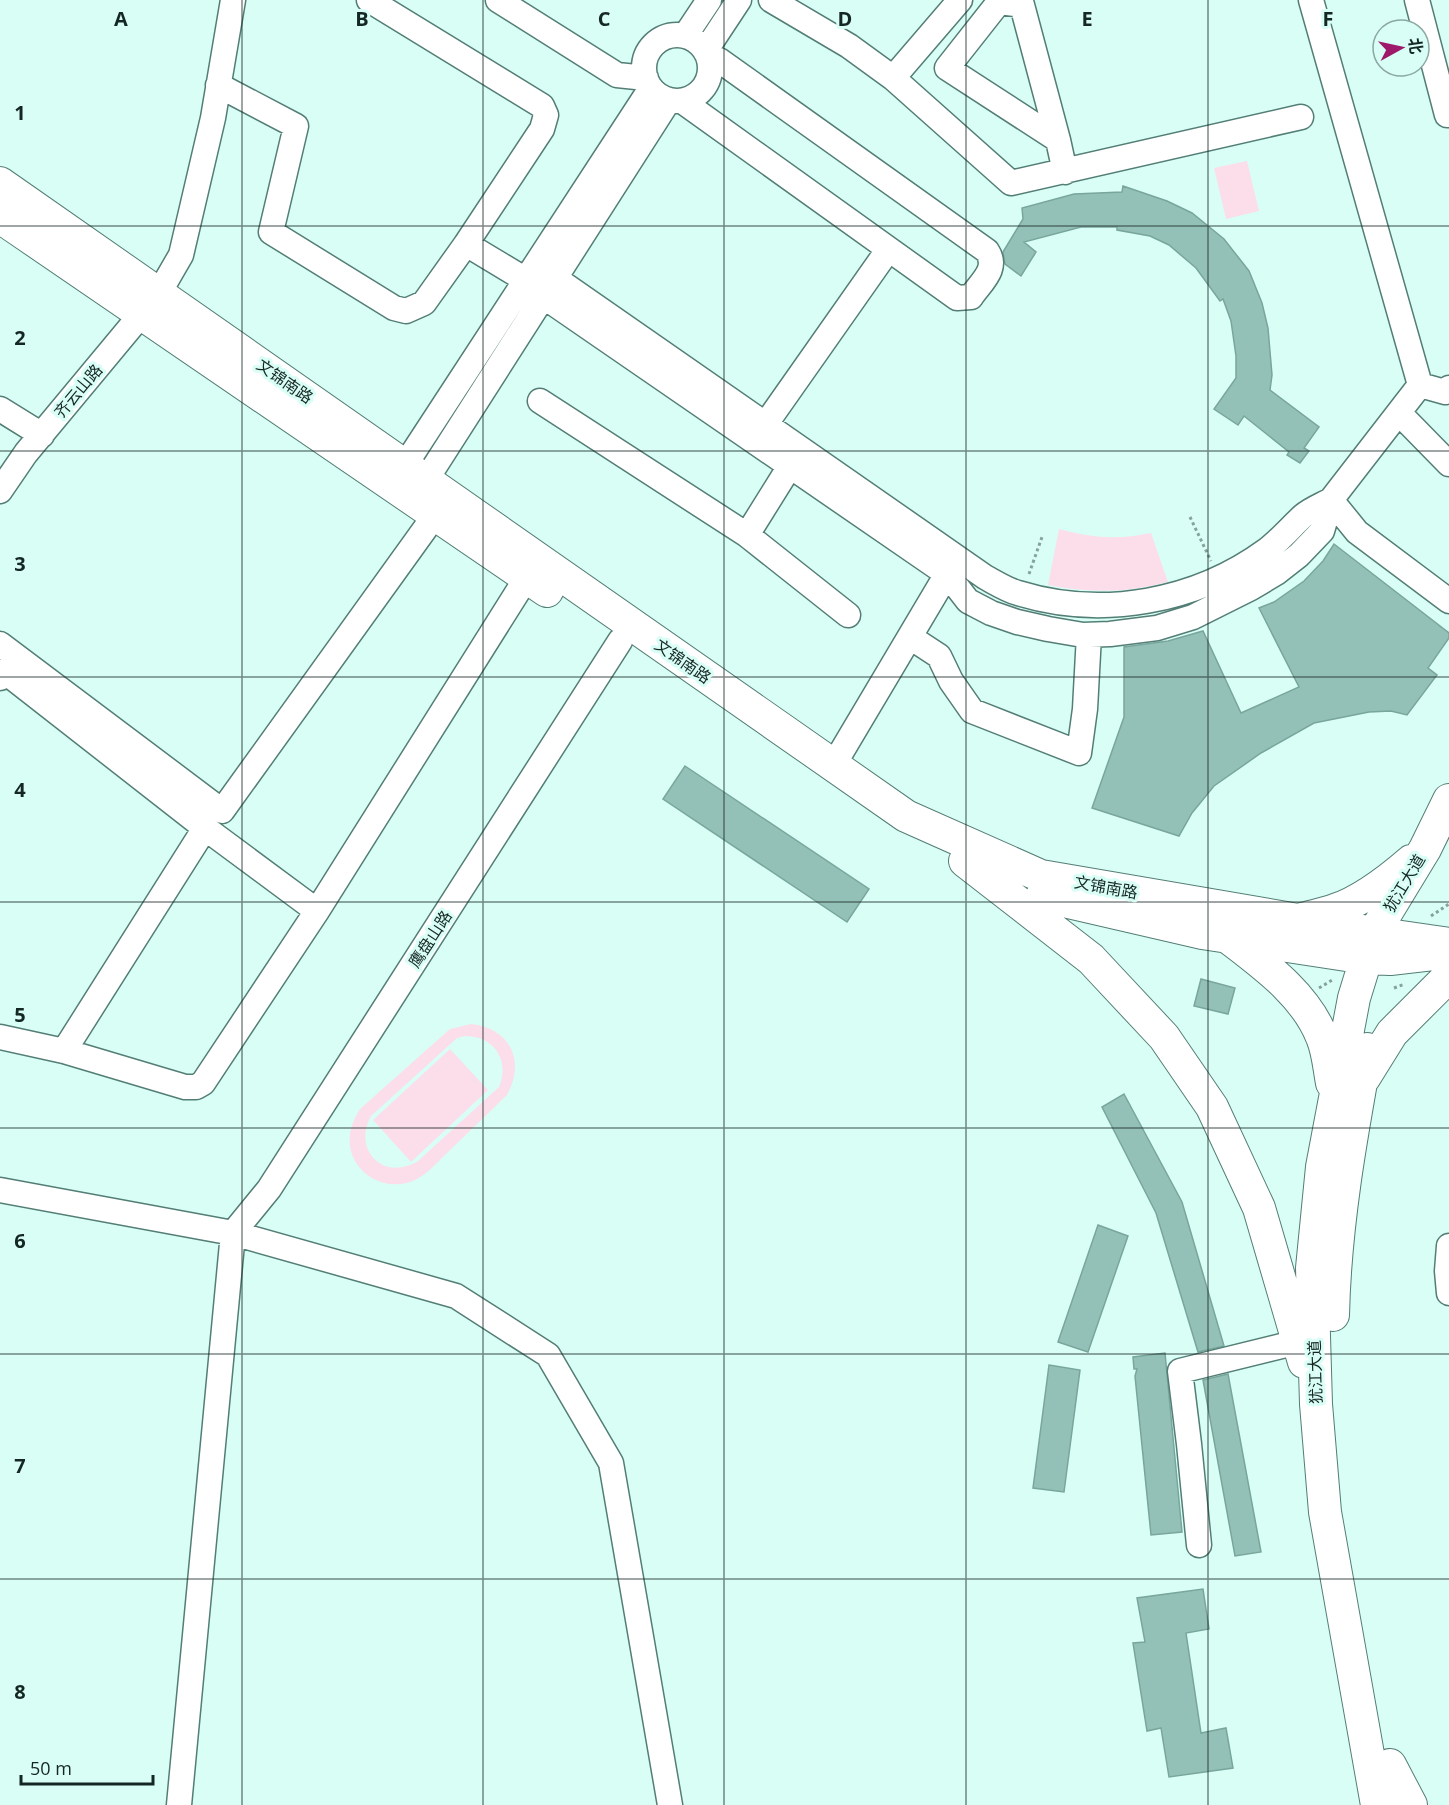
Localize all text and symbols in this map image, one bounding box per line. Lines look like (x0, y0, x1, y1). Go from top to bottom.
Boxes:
text: A (114, 5, 128, 32)
text: B (355, 5, 369, 32)
text: C (598, 5, 611, 32)
text: D (838, 5, 852, 32)
text: E (1081, 5, 1093, 32)
text: F (1323, 5, 1333, 32)
north arrow (1371, 18, 1431, 78)
text: 北 (1404, 36, 1428, 55)
text: 1 (14, 99, 26, 126)
text: 2 (14, 324, 26, 351)
street label: 文锦南路 (252, 354, 318, 408)
street label: 齐云山路 (49, 359, 107, 423)
text: 3 (14, 550, 26, 577)
street label: 文锦南路 (650, 634, 716, 688)
text: 4 (14, 776, 26, 803)
street label: 犹江大道 (1378, 850, 1430, 916)
street label: 文锦南路 (1073, 871, 1139, 903)
street label: 鹰盘山路 (403, 906, 457, 972)
text: 5 (14, 1001, 26, 1028)
text: 6 (14, 1227, 26, 1254)
street label: 犹江大道 (1303, 1340, 1327, 1404)
text: 7 (14, 1452, 26, 1479)
text: 8 (14, 1678, 26, 1705)
scale bar (21, 1748, 153, 1786)
text: 50 m (30, 1756, 72, 1780)

